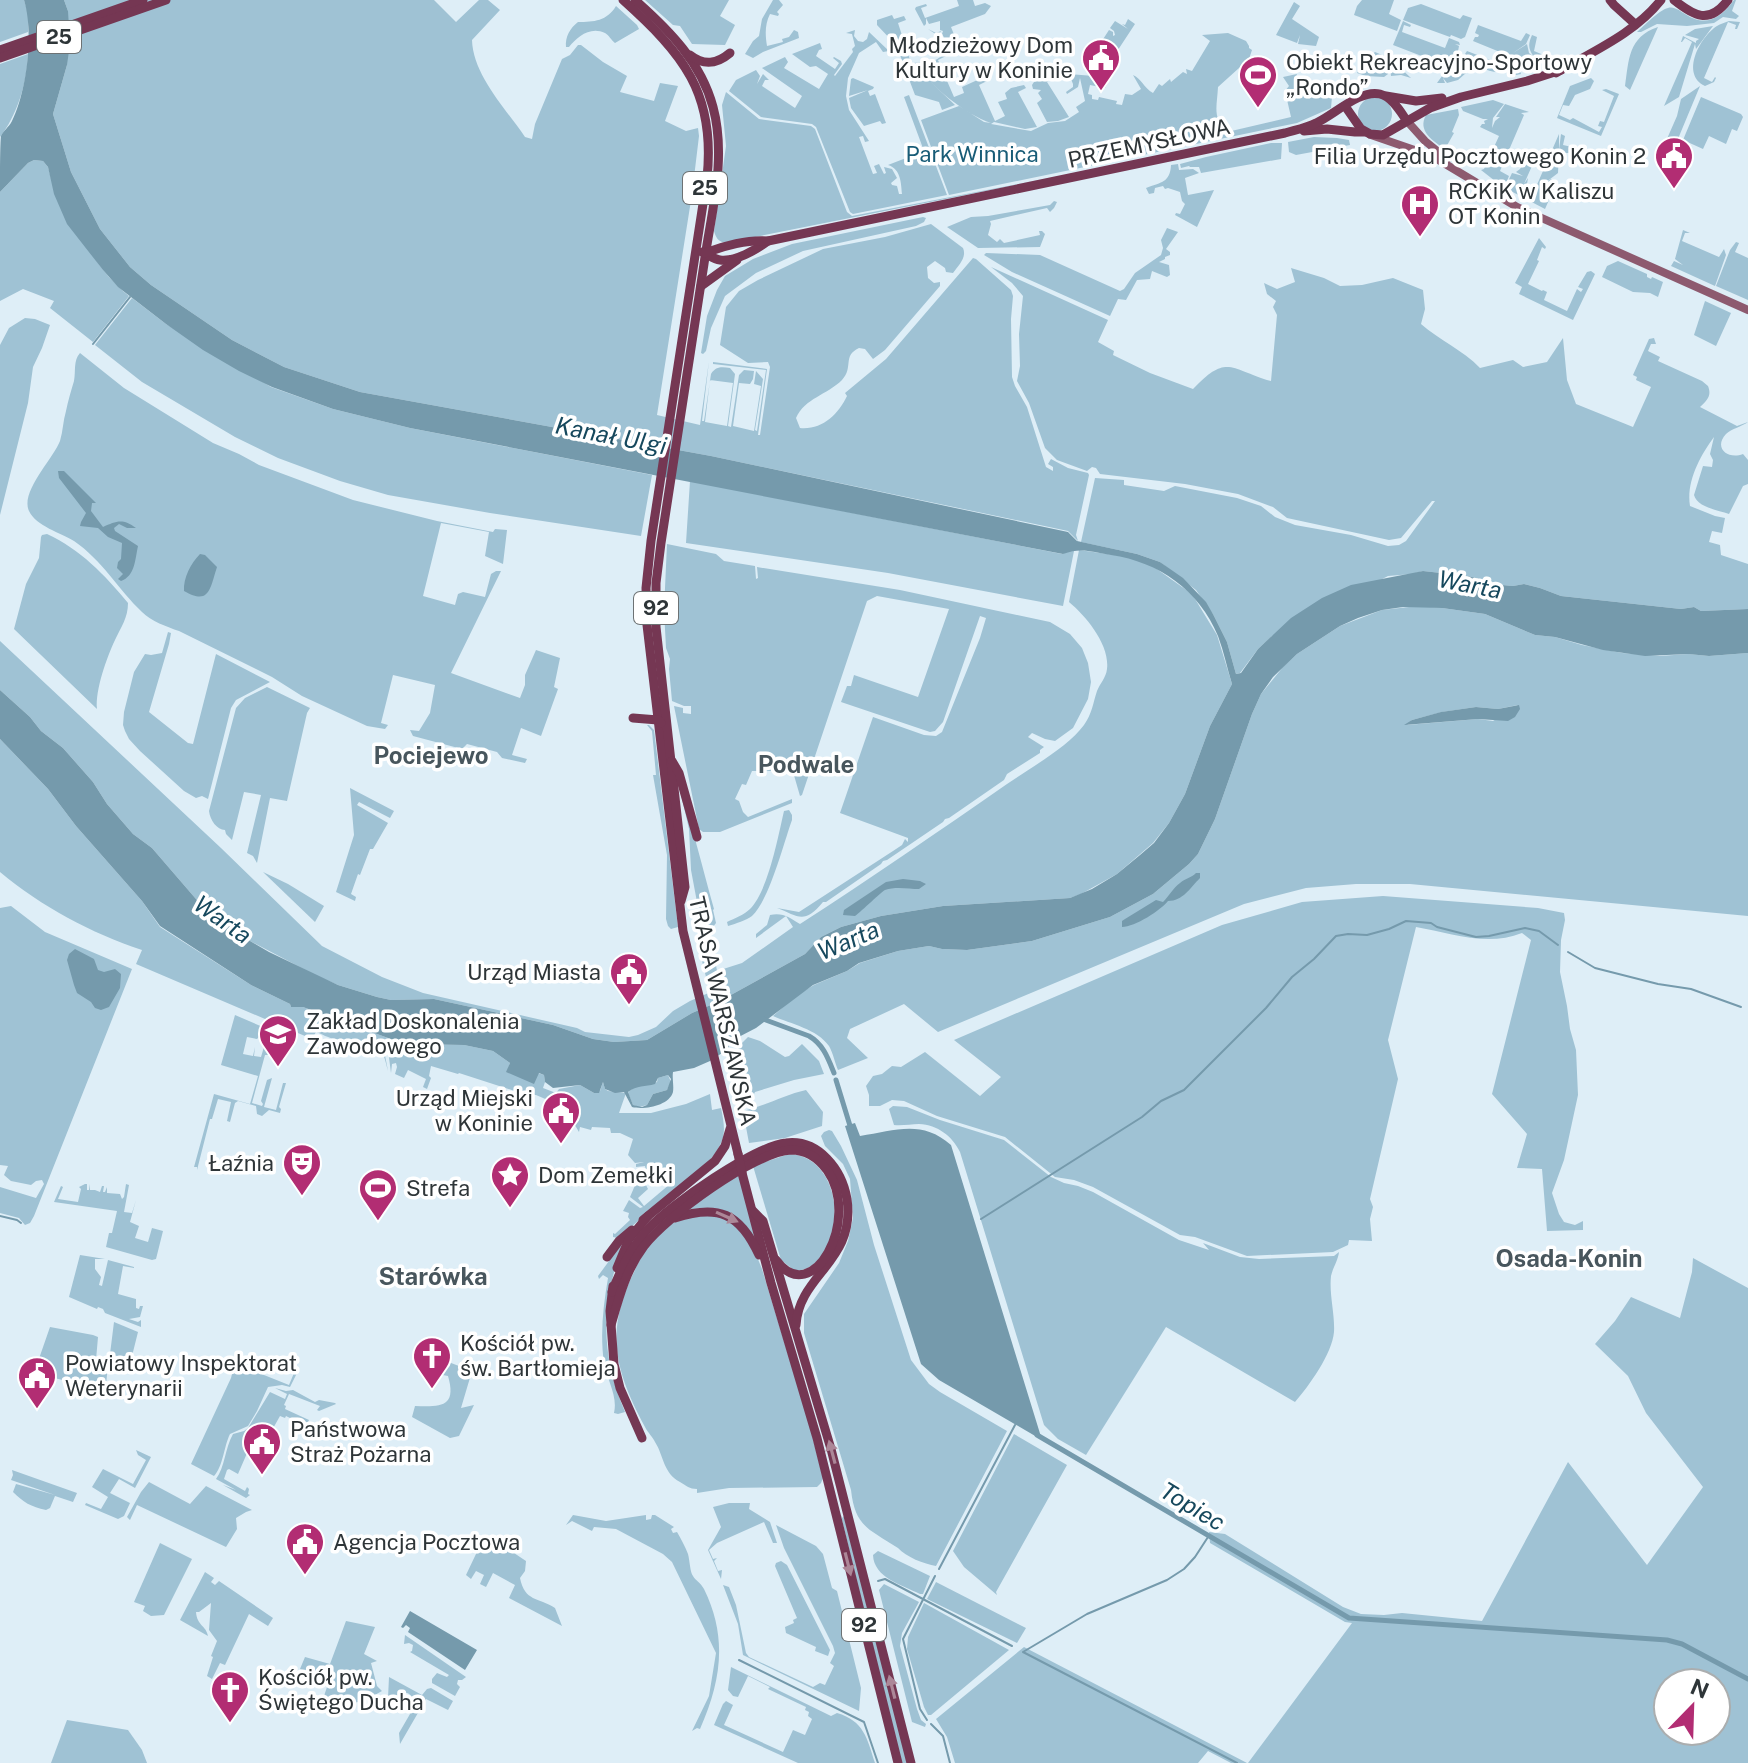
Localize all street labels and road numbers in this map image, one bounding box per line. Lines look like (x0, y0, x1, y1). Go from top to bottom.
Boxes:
road number: 25 (37, 21, 81, 53)
street label: PRZEMYSŁOWA (1065, 113, 1233, 173)
road number: 25 (683, 172, 727, 204)
road number: 92 (634, 592, 678, 624)
street label: TRASA WARSZAWSKA (684, 894, 762, 1128)
road number: 92 (842, 1609, 886, 1641)

